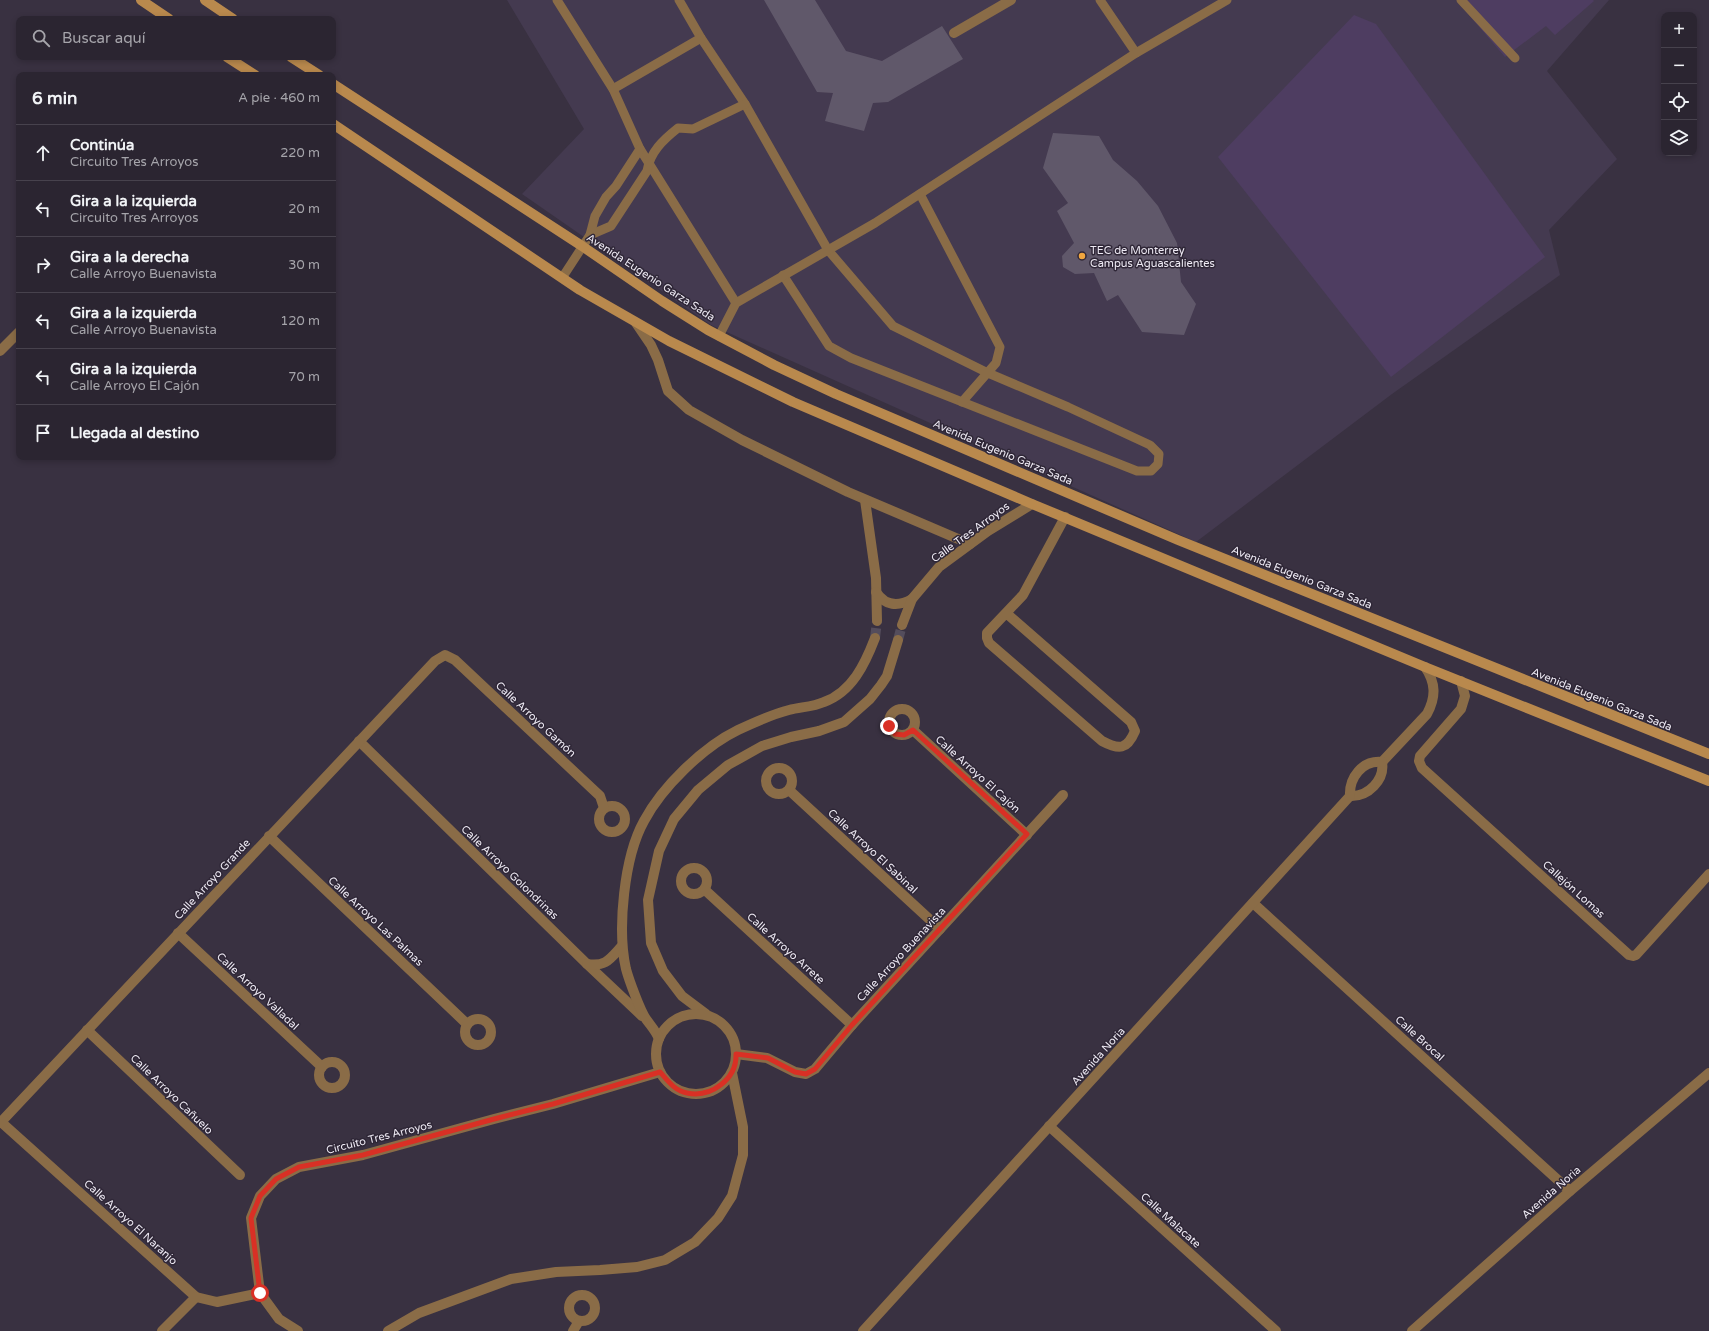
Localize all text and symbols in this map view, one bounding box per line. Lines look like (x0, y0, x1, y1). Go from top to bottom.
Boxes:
map controls (1661, 12, 1697, 156)
button: + (1661, 12, 1697, 48)
search box (16, 16, 336, 60)
icon: search (30, 27, 52, 49)
text: Buscar aquí (62, 29, 145, 47)
button: − (1661, 48, 1697, 84)
button: locate (1661, 84, 1697, 120)
text: 6 min (32, 88, 77, 109)
text: A pie · 460 m (238, 90, 320, 106)
button: layers (1661, 120, 1697, 156)
text: Continúa (70, 136, 134, 154)
icon: ahead (32, 142, 54, 164)
text: 220 m (280, 145, 320, 161)
text: Circuito Tres Arroyos (70, 154, 198, 170)
text: Gira a la izquierda (70, 192, 197, 210)
icon: left (32, 198, 54, 220)
text: 20 m (288, 201, 320, 217)
text: Circuito Tres Arroyos (70, 210, 198, 226)
street label: Avenida Eugenio Garza Sada (584, 231, 717, 324)
place label: TEC de Monterrey Campus Aguascalientes (1090, 244, 1215, 270)
text: Gira a la derecha (70, 248, 189, 266)
marker: TEC de Monterrey Campus Aguascalientes (1077, 251, 1087, 261)
icon: right (32, 254, 54, 276)
text: 30 m (288, 257, 320, 273)
text: Calle Arroyo Buenavista (70, 266, 217, 282)
text: Gira a la izquierda (70, 304, 197, 322)
icon: left (32, 310, 54, 332)
text: 120 m (280, 313, 320, 329)
text: Calle Arroyo Buenavista (70, 322, 217, 338)
text: Gira a la izquierda (70, 360, 197, 378)
icon: left (32, 366, 54, 388)
text: 70 m (288, 369, 320, 385)
text: Calle Arroyo El Cajón (70, 378, 199, 394)
street label: Avenida Eugenio Garza Sada (931, 417, 1075, 488)
icon: arrive (32, 422, 54, 444)
text: Llegada al destino (70, 424, 199, 442)
street label: Calle Tres Arroyos (929, 500, 1012, 565)
street label: Avenida Eugenio Garza Sada (1230, 543, 1374, 612)
street label: Avenida Eugenio Garza Sada (1530, 665, 1674, 734)
street label: Calle Arroyo Gamón (493, 679, 578, 760)
route end (880, 717, 898, 735)
street label: Calle Arroyo El Cajón (933, 733, 1023, 816)
street label: Calle Arroyo El Sabinal (825, 806, 920, 896)
street label: Calle Arroyo Golondrinas (458, 823, 561, 922)
street label: Calle Arroyo Grande (172, 836, 253, 922)
street label: Callejón Lomas (1540, 858, 1607, 921)
street label: Calle Arroyo Las Palmas (326, 874, 426, 969)
street label: Calle Arroyo Buenavista (854, 904, 948, 1004)
street label: Calle Arroyo Arrete (744, 910, 827, 987)
street label: Calle Arroyo Valladal (214, 950, 301, 1033)
street label: Calle Brocal (1392, 1013, 1447, 1064)
street label: Avenida Noria (1069, 1025, 1128, 1088)
street label: Calle Arroyo Cañuelo (128, 1052, 216, 1137)
street label: Circuito Tres Arroyos (325, 1118, 433, 1157)
street label: Avenida Noria (1519, 1163, 1583, 1221)
street label: Calle Arroyo El Naranjo (81, 1177, 180, 1268)
street label: Calle Malacate (1138, 1190, 1203, 1251)
route start (251, 1284, 269, 1302)

